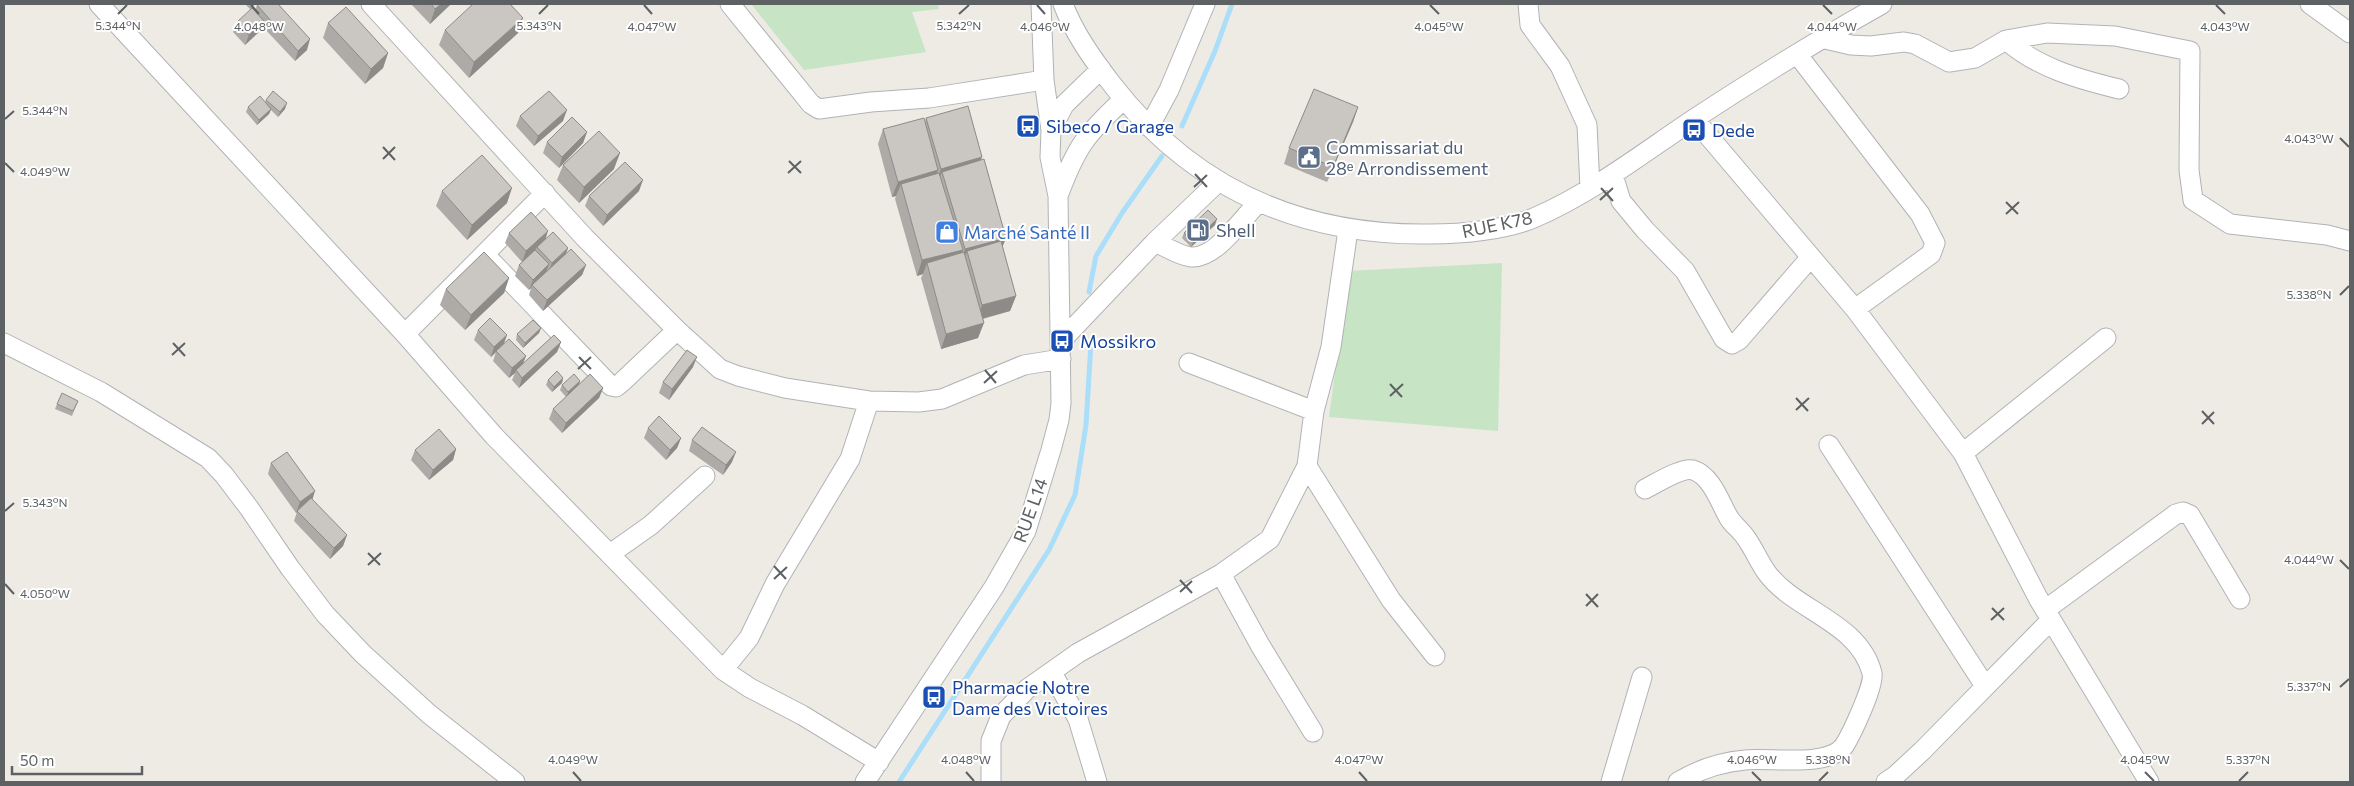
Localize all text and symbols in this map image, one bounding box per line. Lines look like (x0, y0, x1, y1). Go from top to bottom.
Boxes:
text: 5.344°N (95, 18, 141, 32)
text: 5.343°N (516, 18, 562, 32)
text: 5.342°N (937, 18, 981, 32)
text: 4.048°W (234, 19, 284, 33)
text: 4.047°W (628, 19, 676, 33)
text: 4.046°W (1020, 19, 1070, 33)
text: 4.045°W (1414, 19, 1464, 33)
text: 4.044°W (1807, 19, 1857, 33)
text: 4.043°W (2200, 19, 2250, 33)
text: 5.344°N (22, 103, 68, 117)
bus stop icon: Sibeco / Garage (1015, 113, 1041, 139)
place label: Sibeco / Garage (1046, 115, 1174, 137)
bus stop icon: Dede (1681, 117, 1707, 143)
place label: Dede (1712, 119, 1755, 141)
text: 4.043°W (2284, 131, 2334, 145)
place label: Commissariat du 28ᵉ Arrondissement (1326, 136, 1488, 179)
public building icon: Commissariat du 28ᵉ Arrondissement (1296, 144, 1322, 170)
text: 4.049°W (20, 164, 70, 178)
street label: RUE K78 (1460, 206, 1534, 242)
fuel station icon: Shell (1185, 217, 1211, 243)
shop icon: Marché Santé II (934, 219, 960, 245)
place label: Shell (1216, 219, 1256, 241)
place label: Marché Santé II (964, 221, 1090, 243)
text: 5.338°N (2286, 287, 2332, 301)
bus stop icon: Mossikro (1049, 328, 1075, 354)
place label: Mossikro (1080, 330, 1156, 352)
street label: RUE L14 (1008, 475, 1052, 545)
text: 5.343°N (22, 495, 68, 509)
text: 4.044°W (2284, 552, 2334, 566)
text: 4.050°W (20, 586, 70, 600)
place label: Pharmacie Notre Dame des Victoires (952, 676, 1108, 719)
text: 5.337°N (2287, 679, 2331, 693)
bus stop icon: Pharmacie Notre Dame des Victoires (921, 684, 947, 710)
scale bar (12, 744, 142, 776)
text: 50 m (20, 751, 54, 769)
text: 4.049°W (548, 752, 598, 766)
text: 4.048°W (941, 752, 991, 766)
text: 4.047°W (1335, 752, 1383, 766)
text: 4.046°W (1727, 752, 1777, 766)
text: 5.338°N (1805, 752, 1851, 766)
text: 4.045°W (2120, 752, 2170, 766)
text: 5.337°N (2226, 752, 2270, 766)

